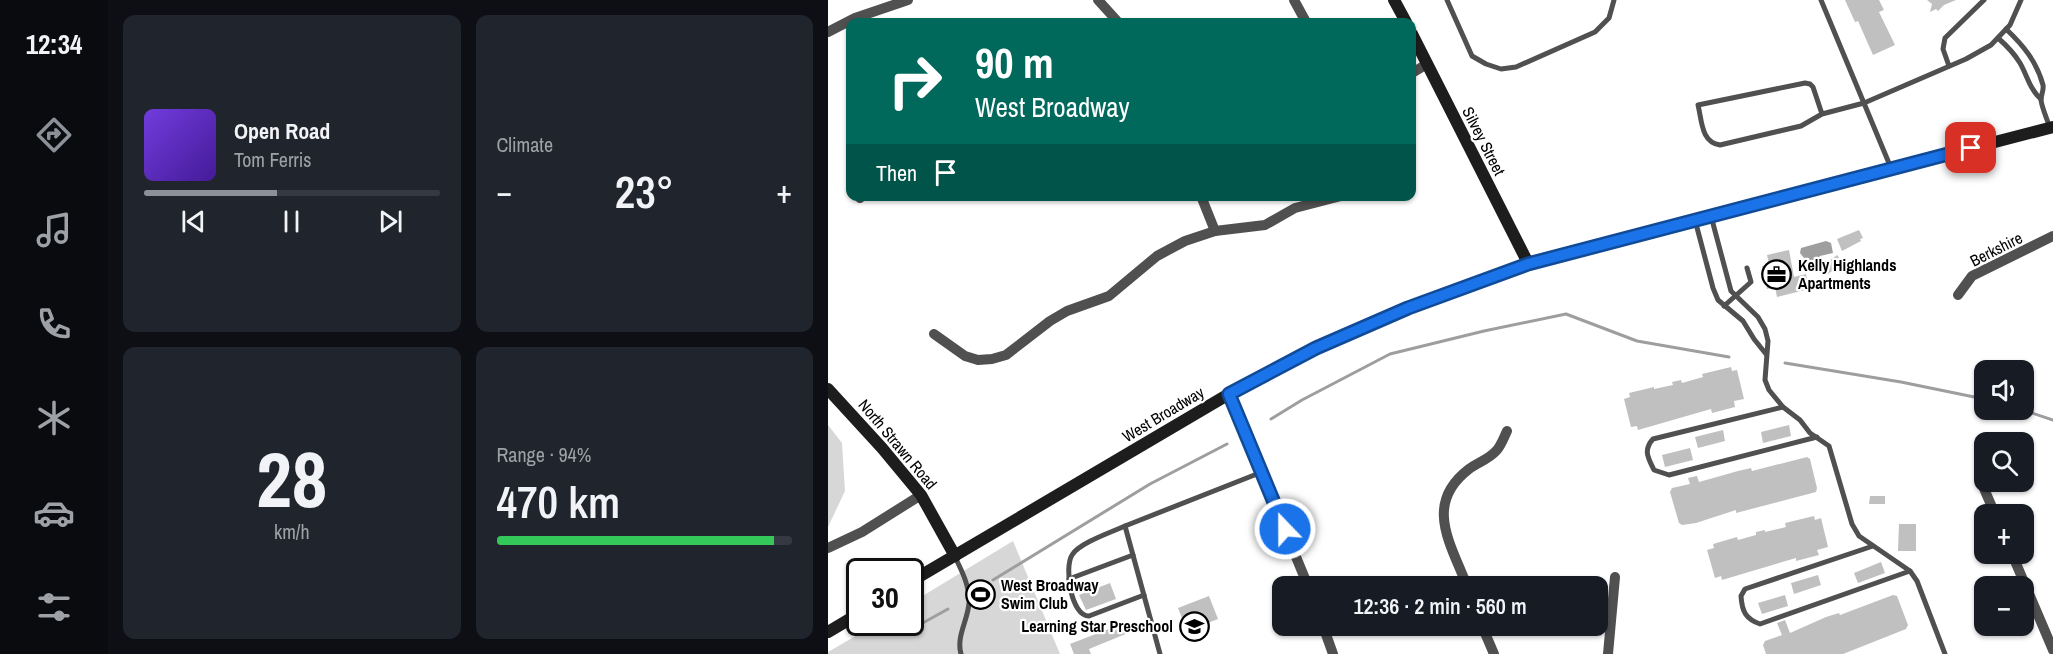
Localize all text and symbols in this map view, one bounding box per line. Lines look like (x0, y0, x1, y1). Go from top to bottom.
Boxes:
text: 12:34 (26, 26, 82, 62)
text: 90 m (975, 35, 1054, 91)
icon: right (876, 42, 954, 120)
text: West Broadway (975, 89, 1130, 125)
street label: Silvey Street (1457, 103, 1511, 179)
icon: directions (33, 114, 75, 156)
text: Open Road (234, 116, 330, 146)
pin (1945, 122, 1996, 173)
text: Climate (497, 131, 553, 158)
icon: arrive (1954, 131, 1987, 164)
text: Tom Ferris (234, 146, 312, 173)
icon: arrive (929, 156, 962, 189)
text: Then (876, 158, 917, 188)
text: 23° (615, 161, 674, 222)
text: − (497, 169, 512, 213)
text: + (776, 169, 792, 213)
icon: previous (177, 205, 210, 238)
icon: pause (275, 205, 308, 238)
icon: next (374, 205, 407, 238)
icon: music (33, 209, 75, 251)
street label: Berkshire (1966, 226, 2026, 272)
place label: Kelly Highlands Apartments (1798, 254, 1896, 294)
office icon: Kelly Highlands Apartments (1761, 258, 1793, 290)
icon: phone (33, 303, 75, 345)
map controls (1974, 360, 2034, 636)
button: sound (1974, 360, 2034, 420)
street label: West Broadway (1118, 381, 1208, 447)
street label: North Strawn Road (854, 394, 942, 494)
icon: climate (33, 397, 75, 439)
text: 28 (256, 426, 327, 531)
button: search (1974, 432, 2034, 492)
text: Range · 94% (497, 441, 591, 468)
text: 470 km (497, 471, 620, 532)
icon: car (33, 492, 75, 534)
position arrow (1253, 497, 1317, 561)
button: + (1974, 504, 2034, 564)
text: km/h (274, 518, 310, 545)
speed limit sign: 30 (846, 558, 924, 636)
place label: West Broadway Swim Club (1001, 574, 1099, 614)
button: − (1974, 576, 2034, 636)
sports icon: West Broadway Swim Club (964, 578, 996, 610)
icon: filters (33, 586, 75, 628)
text: 12:36 · 2 min · 560 m (1353, 591, 1527, 621)
school or university icon: Learning Star Preschool (1178, 610, 1210, 642)
place label: Learning Star Preschool (1021, 615, 1173, 637)

